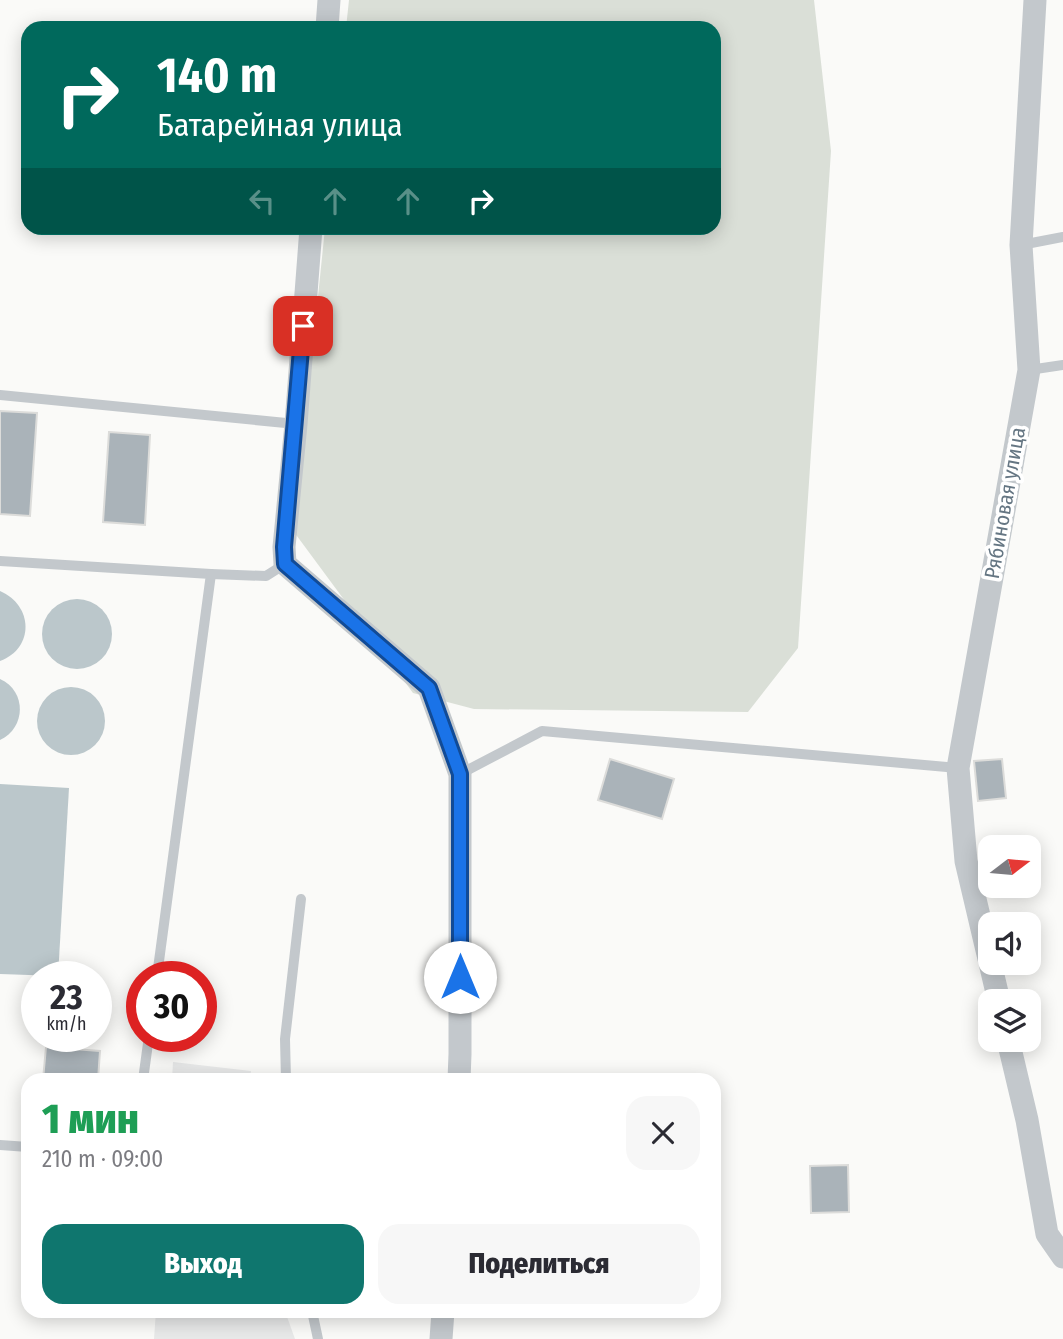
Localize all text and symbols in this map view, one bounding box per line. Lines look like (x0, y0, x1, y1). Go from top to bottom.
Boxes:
text: 140 m (157, 46, 277, 105)
icon: right (42, 49, 133, 140)
text: Батарейная улица (157, 106, 403, 144)
icon: left (243, 182, 281, 220)
icon: ahead (316, 182, 354, 220)
icon: ahead (389, 182, 427, 220)
icon: right (462, 182, 500, 220)
pin (273, 296, 333, 356)
icon: arrive (284, 307, 322, 345)
street label: Рябиновая улица (979, 425, 1031, 581)
north arrow (978, 835, 1041, 898)
map controls (978, 835, 1041, 1052)
button: sound (978, 912, 1041, 975)
position arrow (423, 940, 497, 1014)
speed limit sign: 30 (126, 961, 217, 1052)
text: 23 (50, 976, 83, 1018)
button: layers (978, 989, 1041, 1052)
text: km/h (46, 1013, 87, 1035)
text: 1 мин (42, 1094, 139, 1144)
button: close (626, 1096, 700, 1170)
text: 210 m · 09:00 (42, 1145, 163, 1173)
button: Выход (42, 1224, 364, 1304)
button: Поделиться (378, 1224, 700, 1304)

